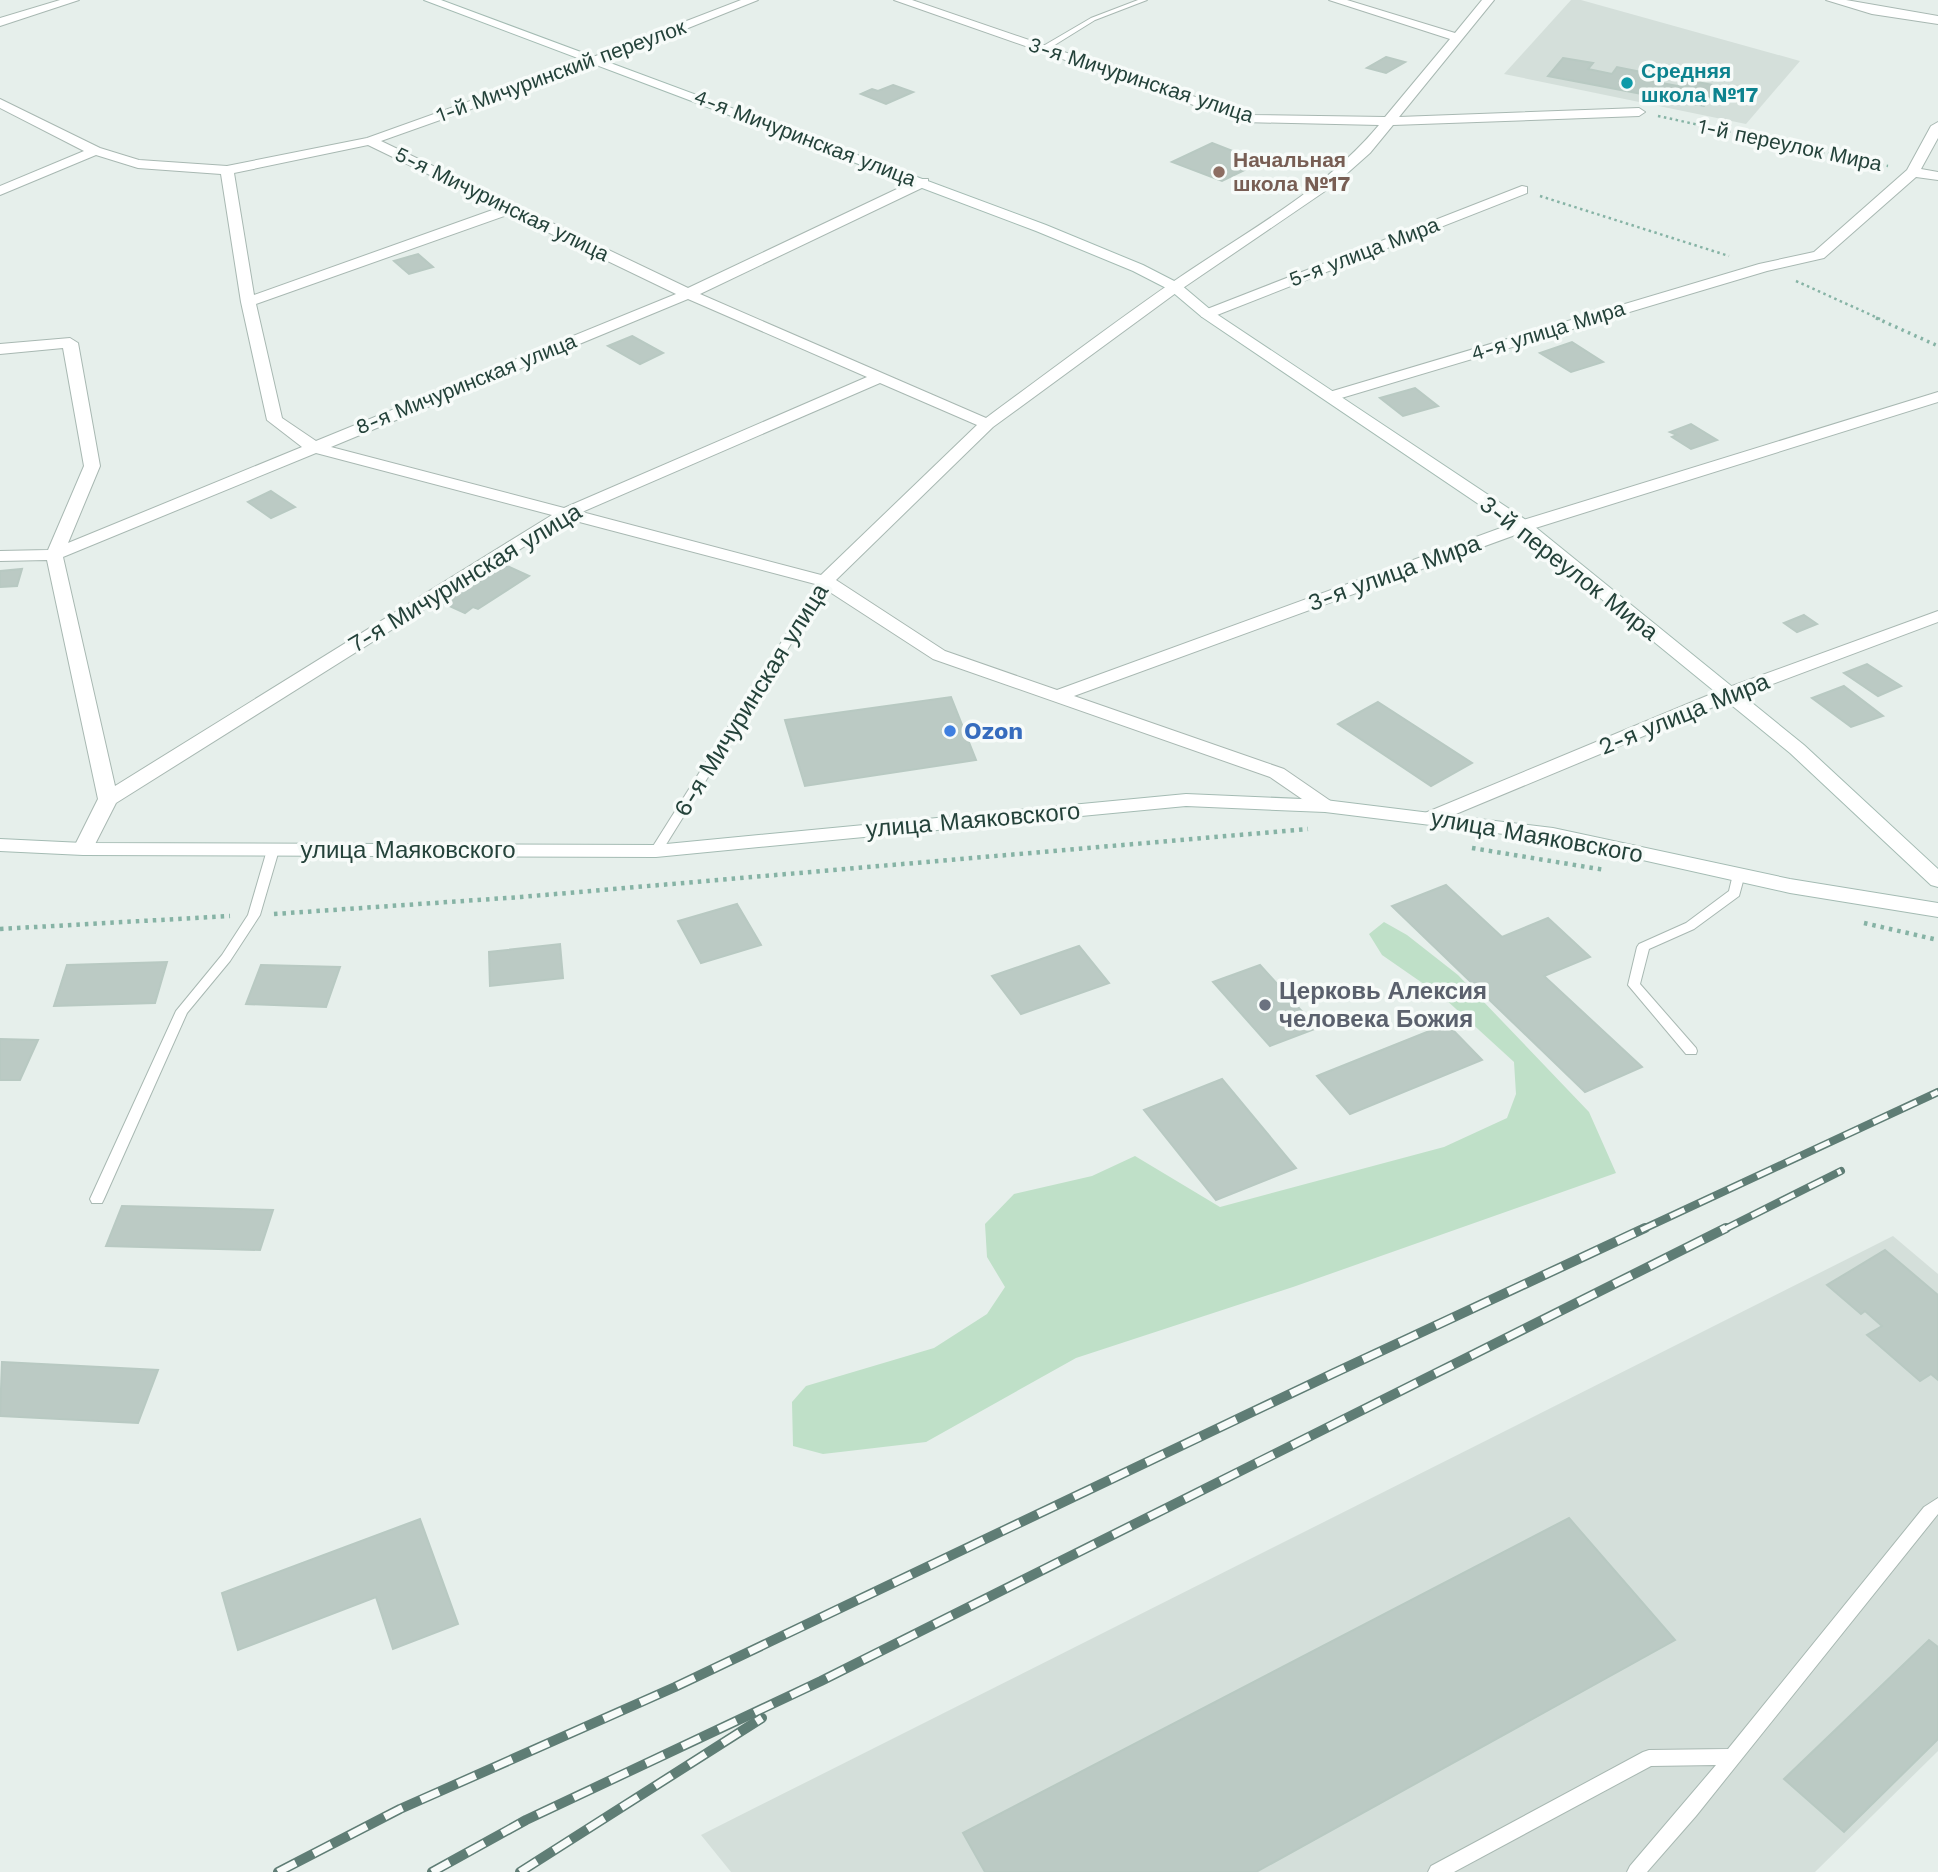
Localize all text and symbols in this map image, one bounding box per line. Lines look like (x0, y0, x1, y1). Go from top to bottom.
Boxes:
street label: 1-й Мичуринский переулок (433, 14, 689, 127)
street label: 3-я Мичуринская улица (1026, 31, 1257, 128)
place label: Средняя школа №17 (1641, 58, 1759, 107)
marker: Средняя школа №17 (1619, 75, 1635, 91)
street label: 4-я Мичуринская улица (691, 84, 920, 192)
street label: 1-й переулок Мира (1696, 113, 1885, 176)
street label: 5-я Мичуринская улица (391, 141, 614, 266)
place label: Начальная школа №17 (1233, 147, 1351, 196)
marker: Начальная школа №17 (1211, 164, 1227, 180)
street label: 5-я улица Мира (1285, 211, 1443, 292)
street label: 4-я улица Мира (1468, 295, 1628, 366)
street label: 8-я Мичуринская улица (352, 328, 580, 439)
street label: 3-й переулок Мира (1474, 490, 1664, 647)
street label: 7-я Мичуринская улица (343, 497, 587, 659)
street label: 3-я улица Мира (1304, 529, 1485, 617)
street label: 6-я Мичуринская улица (668, 578, 835, 822)
street label: 2-я улица Мира (1595, 667, 1774, 761)
place label: Ozon (964, 717, 1023, 745)
marker: Ozon (942, 723, 958, 739)
street label: улица Маяковского (865, 797, 1081, 843)
street label: улица Маяковского (1429, 804, 1645, 868)
street label: улица Маяковского (300, 836, 516, 864)
place label: Церковь Алексия человека Божия (1279, 977, 1487, 1033)
marker: Церковь Алексия человека Божия (1257, 997, 1273, 1013)

